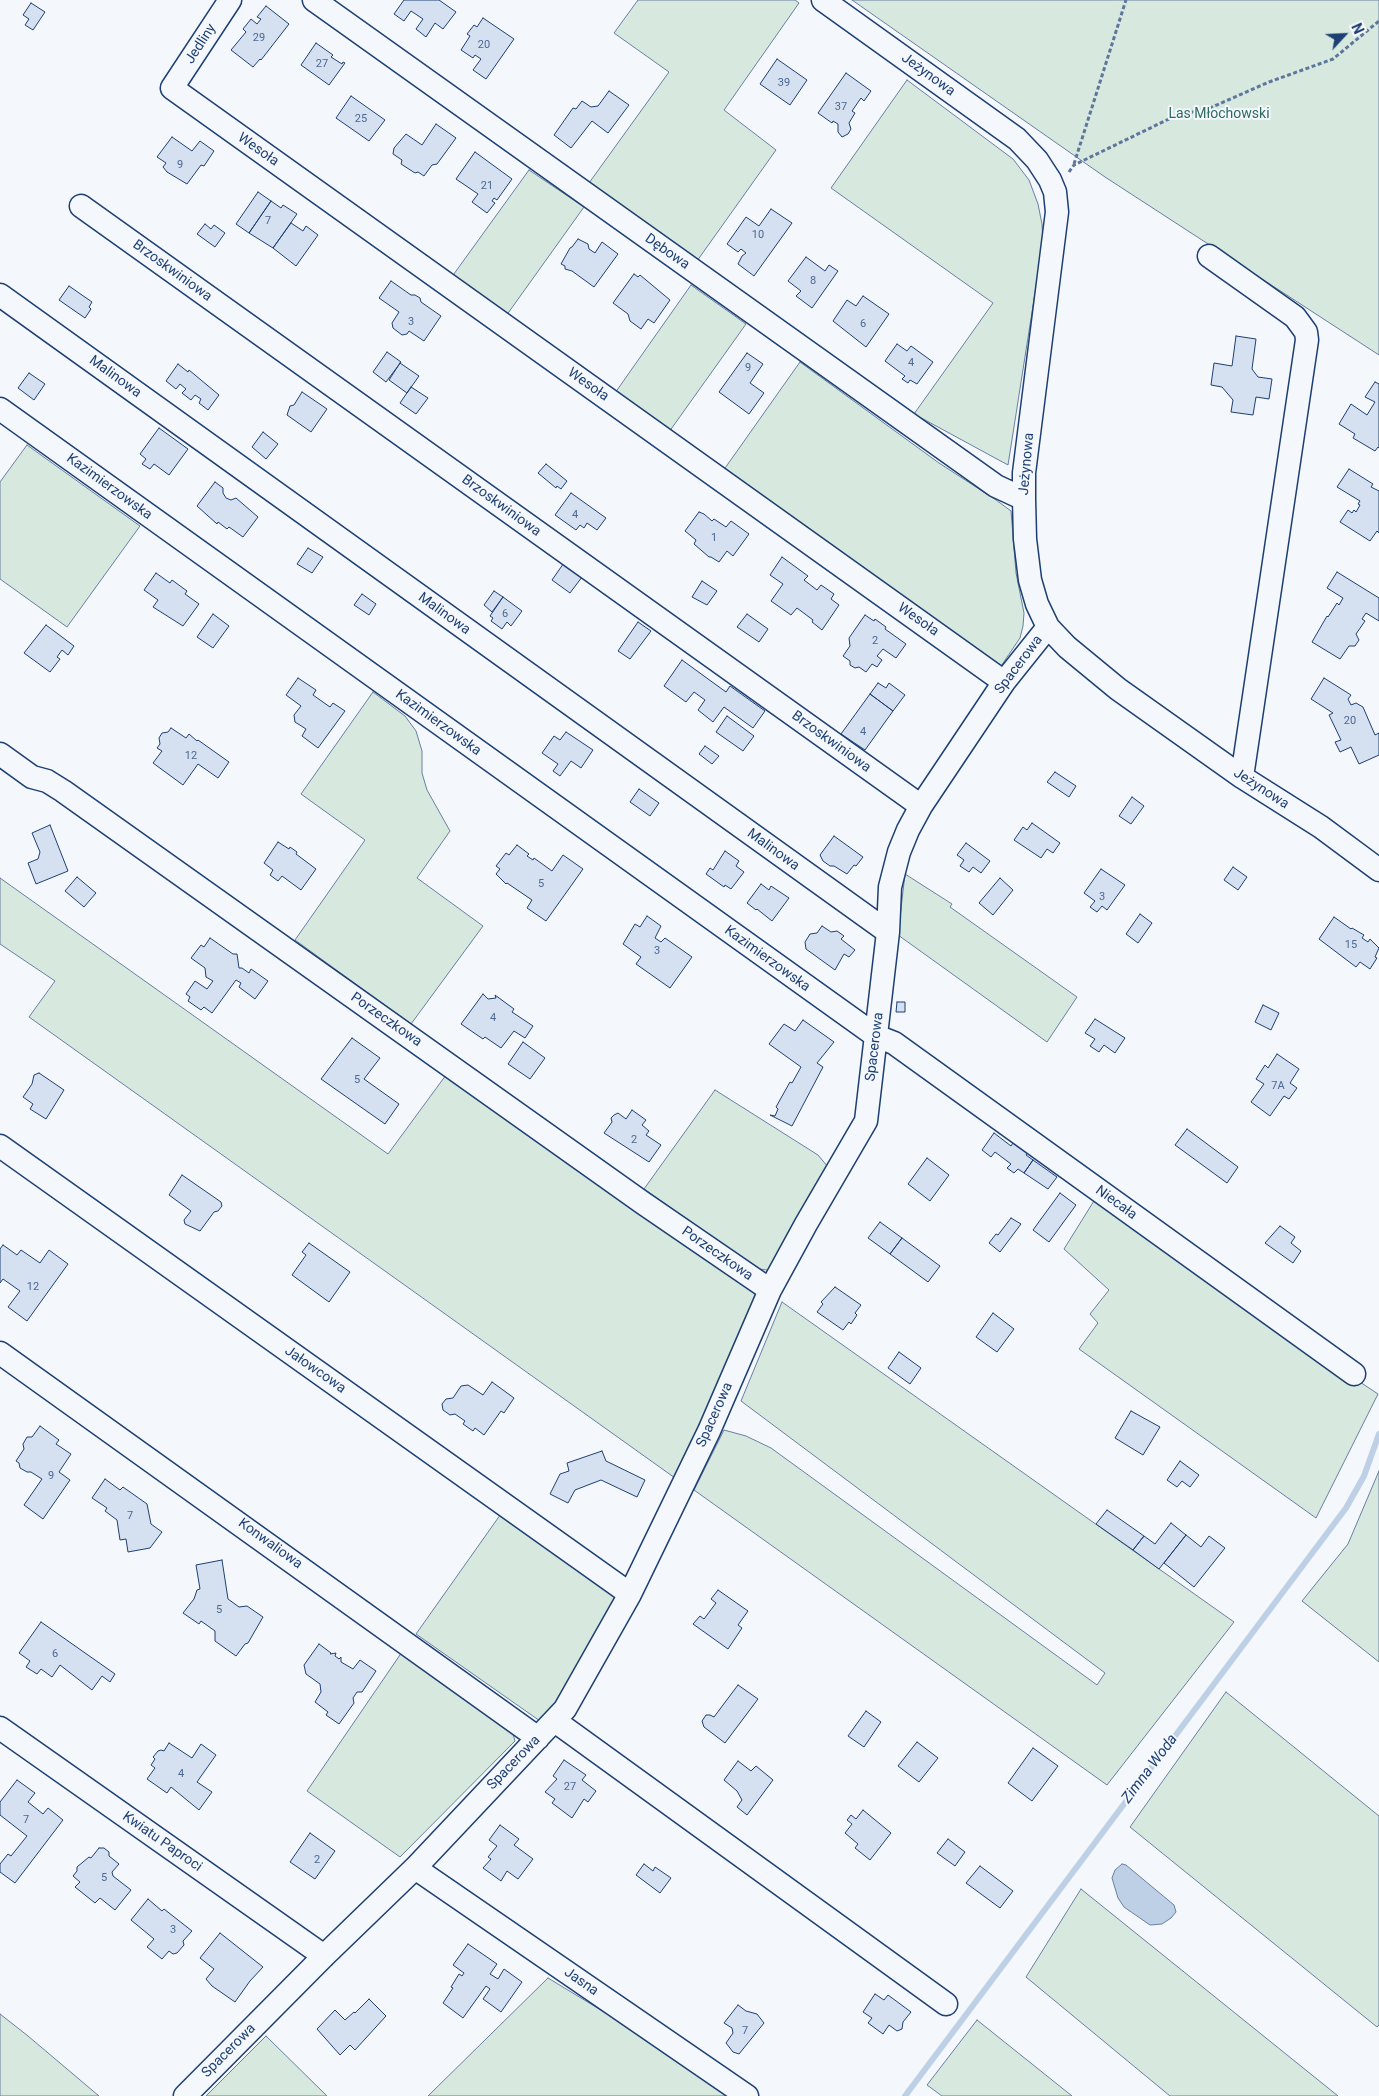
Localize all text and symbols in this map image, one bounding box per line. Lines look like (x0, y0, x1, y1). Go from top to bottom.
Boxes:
north arrow (1319, 10, 1369, 60)
street label: Jedliny (182, 21, 220, 67)
text: N (1348, 21, 1367, 37)
house number: 29 (253, 31, 265, 45)
house number: 20 (478, 38, 490, 52)
street label: Jeżynowa (898, 50, 958, 100)
house number: 27 (316, 57, 328, 71)
house number: 39 (778, 76, 790, 90)
house number: 37 (835, 100, 847, 114)
park label: Las Młochowski (1168, 106, 1270, 122)
house number: 25 (355, 112, 367, 126)
street label: Wesoła (234, 130, 282, 170)
house number: 9 (177, 158, 183, 172)
house number: 21 (481, 179, 493, 193)
house number: 7 (265, 214, 271, 228)
house number: 10 (752, 228, 764, 242)
street label: Dębowa (641, 231, 693, 273)
street label: Brzoskwiniowa (129, 237, 215, 305)
house number: 8 (810, 274, 816, 288)
house number: 3 (408, 315, 414, 329)
house number: 6 (860, 317, 866, 331)
street label: Malinowa (86, 352, 144, 402)
house number: 4 (908, 356, 914, 370)
house number: 9 (745, 361, 751, 375)
street label: Wesoła (564, 365, 612, 405)
street label: Jeżynowa (1016, 432, 1038, 496)
street label: Kazimierzowska (63, 450, 155, 524)
street label: Brzoskwiniowa (458, 472, 544, 540)
house number: 4 (572, 508, 578, 522)
house number: 1 (711, 531, 717, 545)
street label: Malinowa (415, 589, 473, 639)
street label: Wesoła (894, 600, 942, 640)
house number: 6 (502, 607, 508, 621)
street label: Spacerowa (991, 632, 1047, 698)
house number: 2 (872, 634, 878, 648)
street label: Kazimierzowska (392, 686, 484, 760)
street label: Brzoskwiniowa (788, 708, 874, 776)
house number: 20 (1344, 714, 1356, 728)
house number: 4 (860, 725, 866, 739)
house number: 12 (185, 749, 197, 763)
street label: Jeżynowa (1230, 765, 1292, 813)
street label: Malinowa (744, 825, 802, 875)
house number: 5 (538, 877, 544, 891)
house number: 3 (1099, 890, 1105, 904)
street label: Kazimierzowska (721, 922, 813, 996)
house number: 15 (1345, 938, 1357, 952)
house number: 3 (654, 944, 660, 958)
street label: Porzeczkowa (347, 989, 425, 1051)
house number: 4 (490, 1011, 496, 1025)
street label: Spacerowa (862, 1012, 888, 1082)
house number: 5 (354, 1073, 360, 1087)
house number: 7A (1271, 1079, 1285, 1093)
house number: 2 (631, 1133, 637, 1147)
street label: Niecała (1092, 1182, 1140, 1224)
street label: Porzeczkowa (678, 1223, 756, 1285)
house number: 12 (27, 1280, 39, 1294)
street label: Jałowcowa (281, 1343, 349, 1397)
street label: Spacerowa (693, 1380, 737, 1450)
house number: 9 (48, 1469, 54, 1483)
house number: 7 (127, 1509, 133, 1523)
street label: Konwaliowa (235, 1515, 305, 1573)
house number: 5 (216, 1603, 222, 1617)
house number: 6 (52, 1647, 58, 1661)
water label: Zimna Woda (1118, 1731, 1182, 1807)
street label: Spacerowa (484, 1732, 544, 1794)
house number: 4 (178, 1767, 184, 1781)
house number: 27 (564, 1780, 576, 1794)
street label: Kwiatu Paproci (119, 1808, 205, 1876)
house number: 7 (23, 1813, 29, 1827)
house number: 2 (314, 1853, 320, 1867)
house number: 5 (101, 1871, 107, 1885)
house number: 3 (170, 1923, 176, 1937)
street label: Jasna (561, 1964, 601, 2000)
street label: Spacerowa (199, 2021, 259, 2081)
house number: 7 (742, 2024, 748, 2038)

